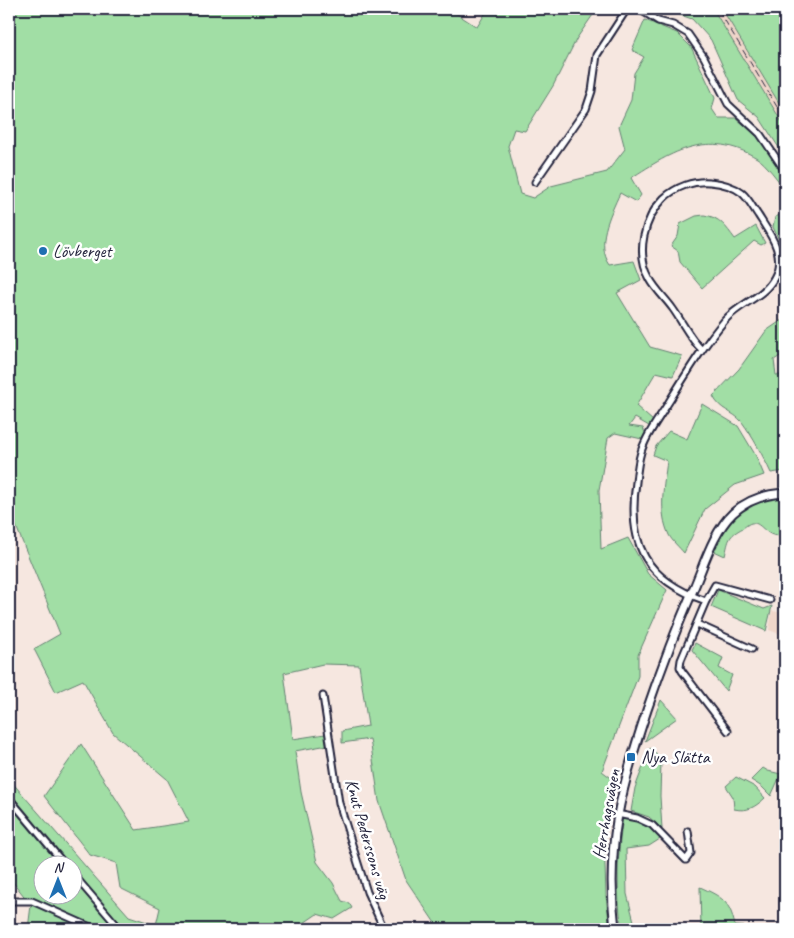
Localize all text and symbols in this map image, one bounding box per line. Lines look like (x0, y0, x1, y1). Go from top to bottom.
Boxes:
place label: Lövberget (53, 240, 113, 262)
marker: Lövberget (37, 245, 49, 257)
place label: Nya Slätta (641, 746, 711, 768)
marker: Nya Slätta (625, 751, 637, 763)
street label: Herrhagsvägen (587, 766, 625, 861)
street label: Knut Pederssons väg (340, 776, 396, 903)
north arrow (32, 856, 82, 906)
text: N (54, 859, 65, 876)

